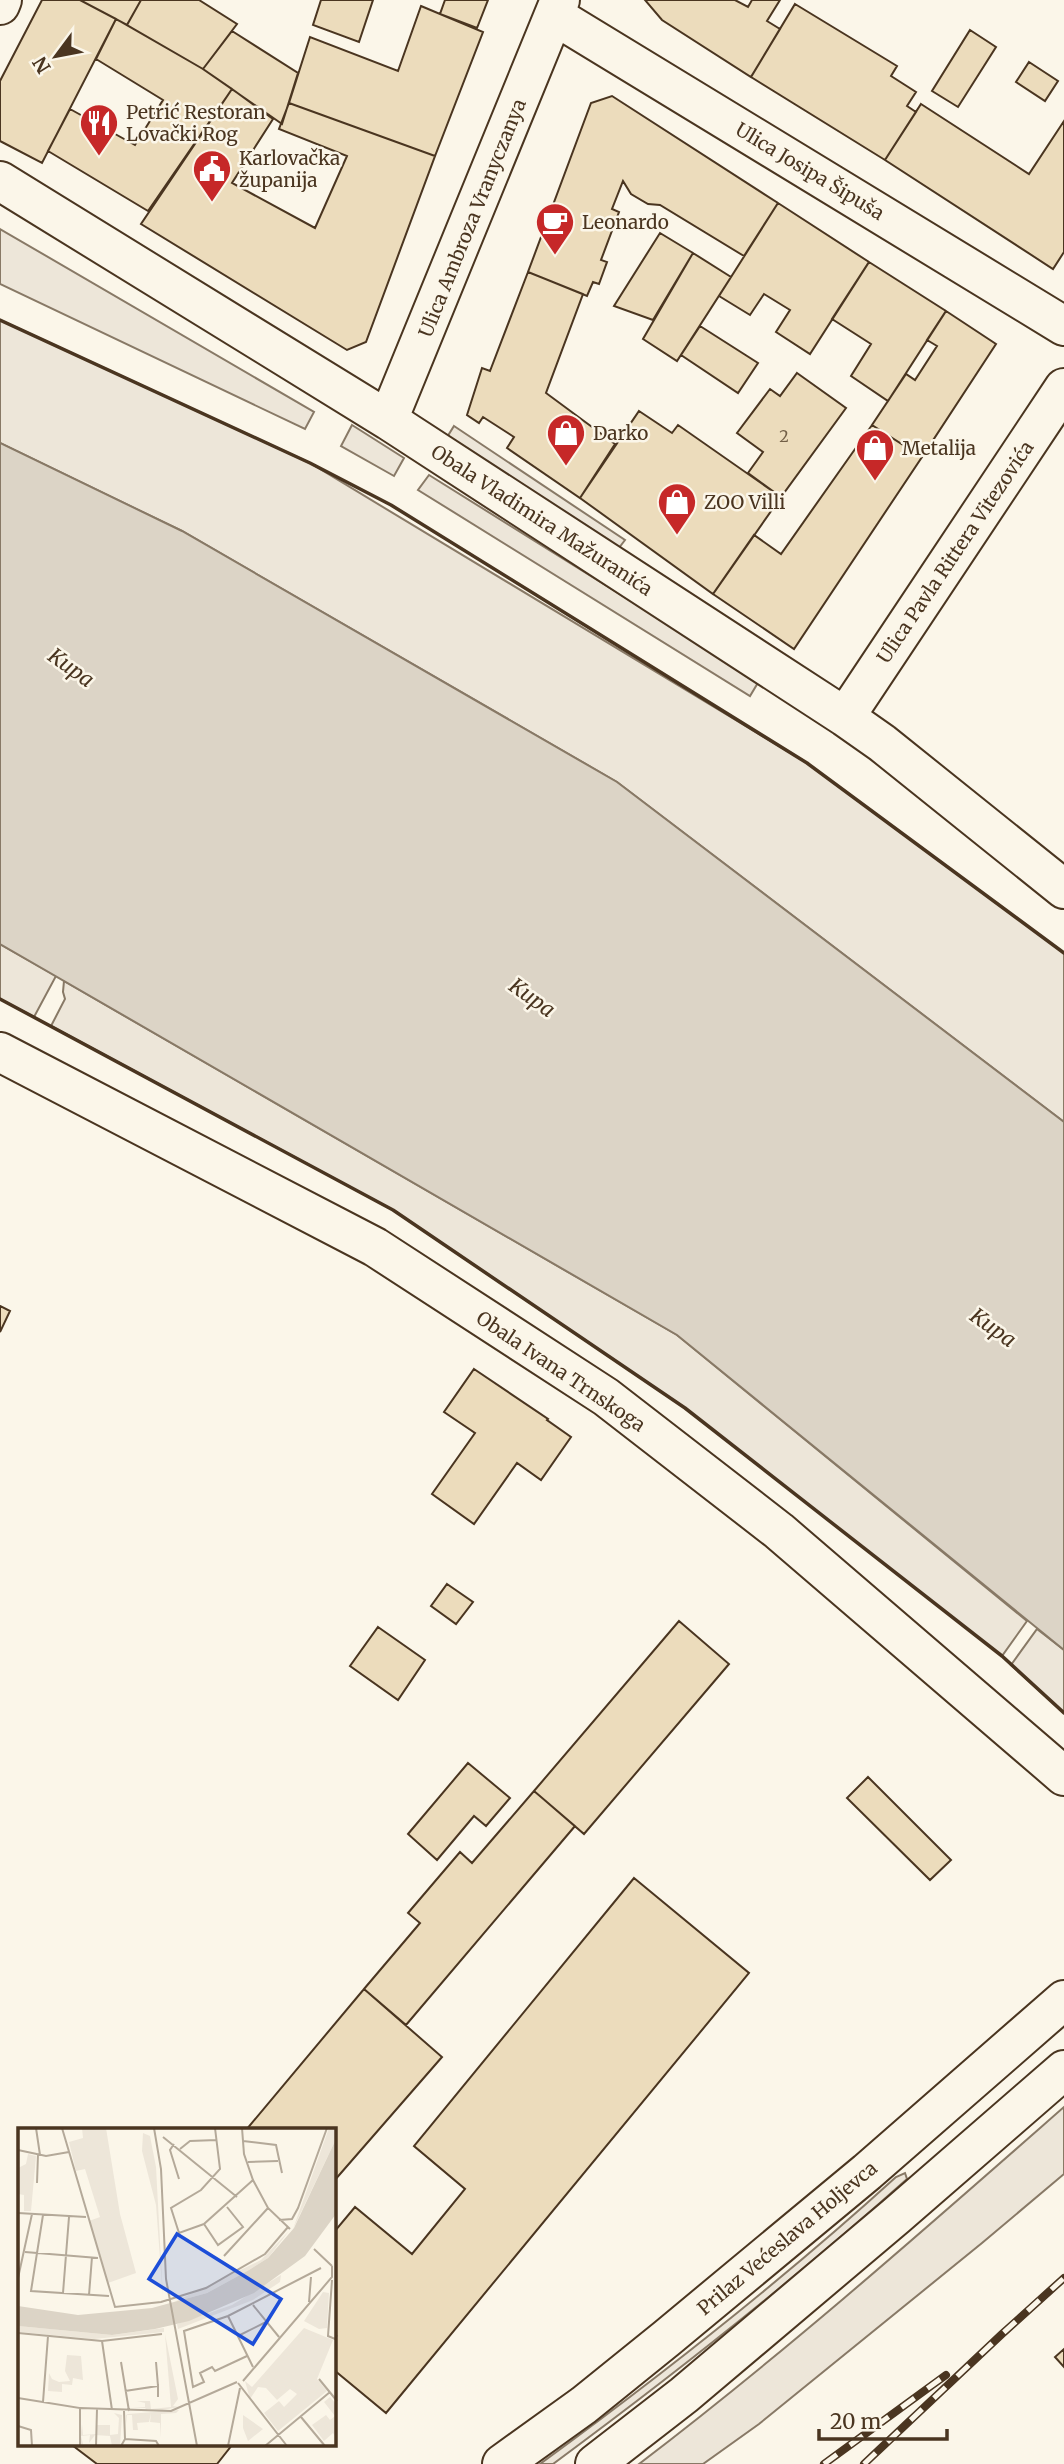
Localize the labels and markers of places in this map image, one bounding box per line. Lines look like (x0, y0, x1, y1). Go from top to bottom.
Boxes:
place label: Petrić Restoran Lovački Rog (126, 100, 266, 146)
restaurant icon: Petrić Restoran Lovački Rog (78, 102, 120, 157)
place label: Karlovačka županija (239, 146, 340, 192)
public building icon: Karlovačka županija (191, 148, 233, 203)
cafe icon: Leonardo (534, 201, 576, 256)
place label: Leonardo (582, 210, 669, 234)
shop icon: Darko (545, 412, 587, 467)
place label: Darko (593, 421, 648, 445)
shop icon: Metalija (854, 427, 896, 482)
place label: Metalija (902, 436, 976, 460)
shop icon: ZOO Villi (656, 481, 698, 536)
place label: ZOO Villi (704, 490, 785, 514)

